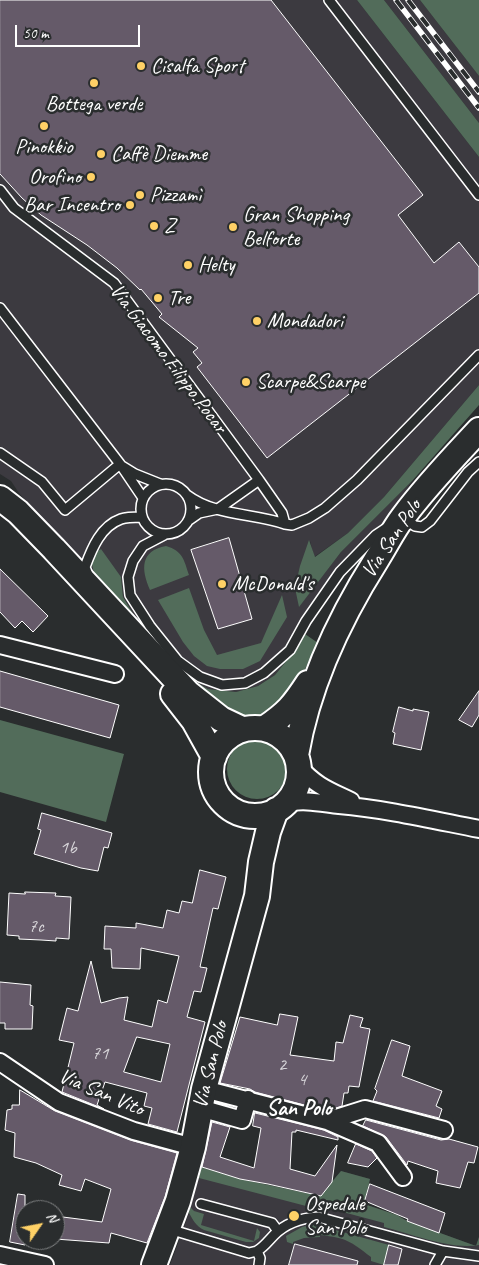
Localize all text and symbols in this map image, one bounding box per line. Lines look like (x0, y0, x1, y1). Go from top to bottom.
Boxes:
scale bar (18, 15, 142, 47)
text: 50 m (23, 24, 49, 43)
place label: Cisalfa Sport (151, 53, 244, 79)
marker: Cisalfa Sport (135, 60, 147, 72)
marker: Bottega verde (88, 77, 100, 89)
place label: Bottega verde (46, 91, 142, 117)
marker: Pinokkio (38, 120, 50, 132)
place label: Pinokkio (15, 134, 73, 160)
place label: Caffè Diemme (111, 141, 207, 167)
marker: Caffè Diemme (95, 148, 107, 160)
place label: Orofino (29, 164, 81, 190)
marker: Orofino (85, 171, 97, 183)
place label: Pizzamì (150, 182, 201, 208)
marker: Pizzamì (134, 189, 146, 201)
place label: Bar Incentro (24, 192, 120, 218)
marker: Bar Incentro (124, 199, 136, 211)
place label: Gran Shopping Belforte (243, 202, 349, 252)
place label: Z (164, 213, 175, 239)
marker: Z (148, 220, 160, 232)
marker: Gran Shopping Belforte (227, 221, 239, 233)
place label: Helty (198, 252, 235, 278)
marker: Helty (182, 259, 194, 271)
street label: Via Giacomo Filippo Pocar (104, 279, 232, 439)
place label: Tre (168, 285, 190, 311)
marker: Tre (152, 292, 164, 304)
place label: Mondadori (267, 308, 343, 334)
marker: Mondadori (251, 315, 263, 327)
place label: Scarpe&Scarpe (256, 369, 365, 395)
marker: Scarpe&Scarpe (240, 376, 252, 388)
street label: Via San Polo (357, 495, 427, 583)
place label: McDonald's (232, 571, 313, 597)
marker: McDonald's (216, 578, 228, 590)
house number: 1b (60, 837, 76, 859)
house number: 7c (28, 916, 44, 938)
street label: Via San Polo (188, 1019, 234, 1111)
house number: 71 (91, 1043, 109, 1065)
house number: 2 (278, 1054, 286, 1076)
street label: Via San Vito (55, 1064, 147, 1122)
house number: 4 (298, 1069, 306, 1091)
district label: San Polo (266, 1096, 332, 1122)
place label: Ospedale San Polo (305, 1191, 366, 1241)
north arrow (15, 1200, 65, 1250)
text: N (43, 1209, 62, 1225)
marker: Ospedale San Polo (287, 1209, 301, 1223)

